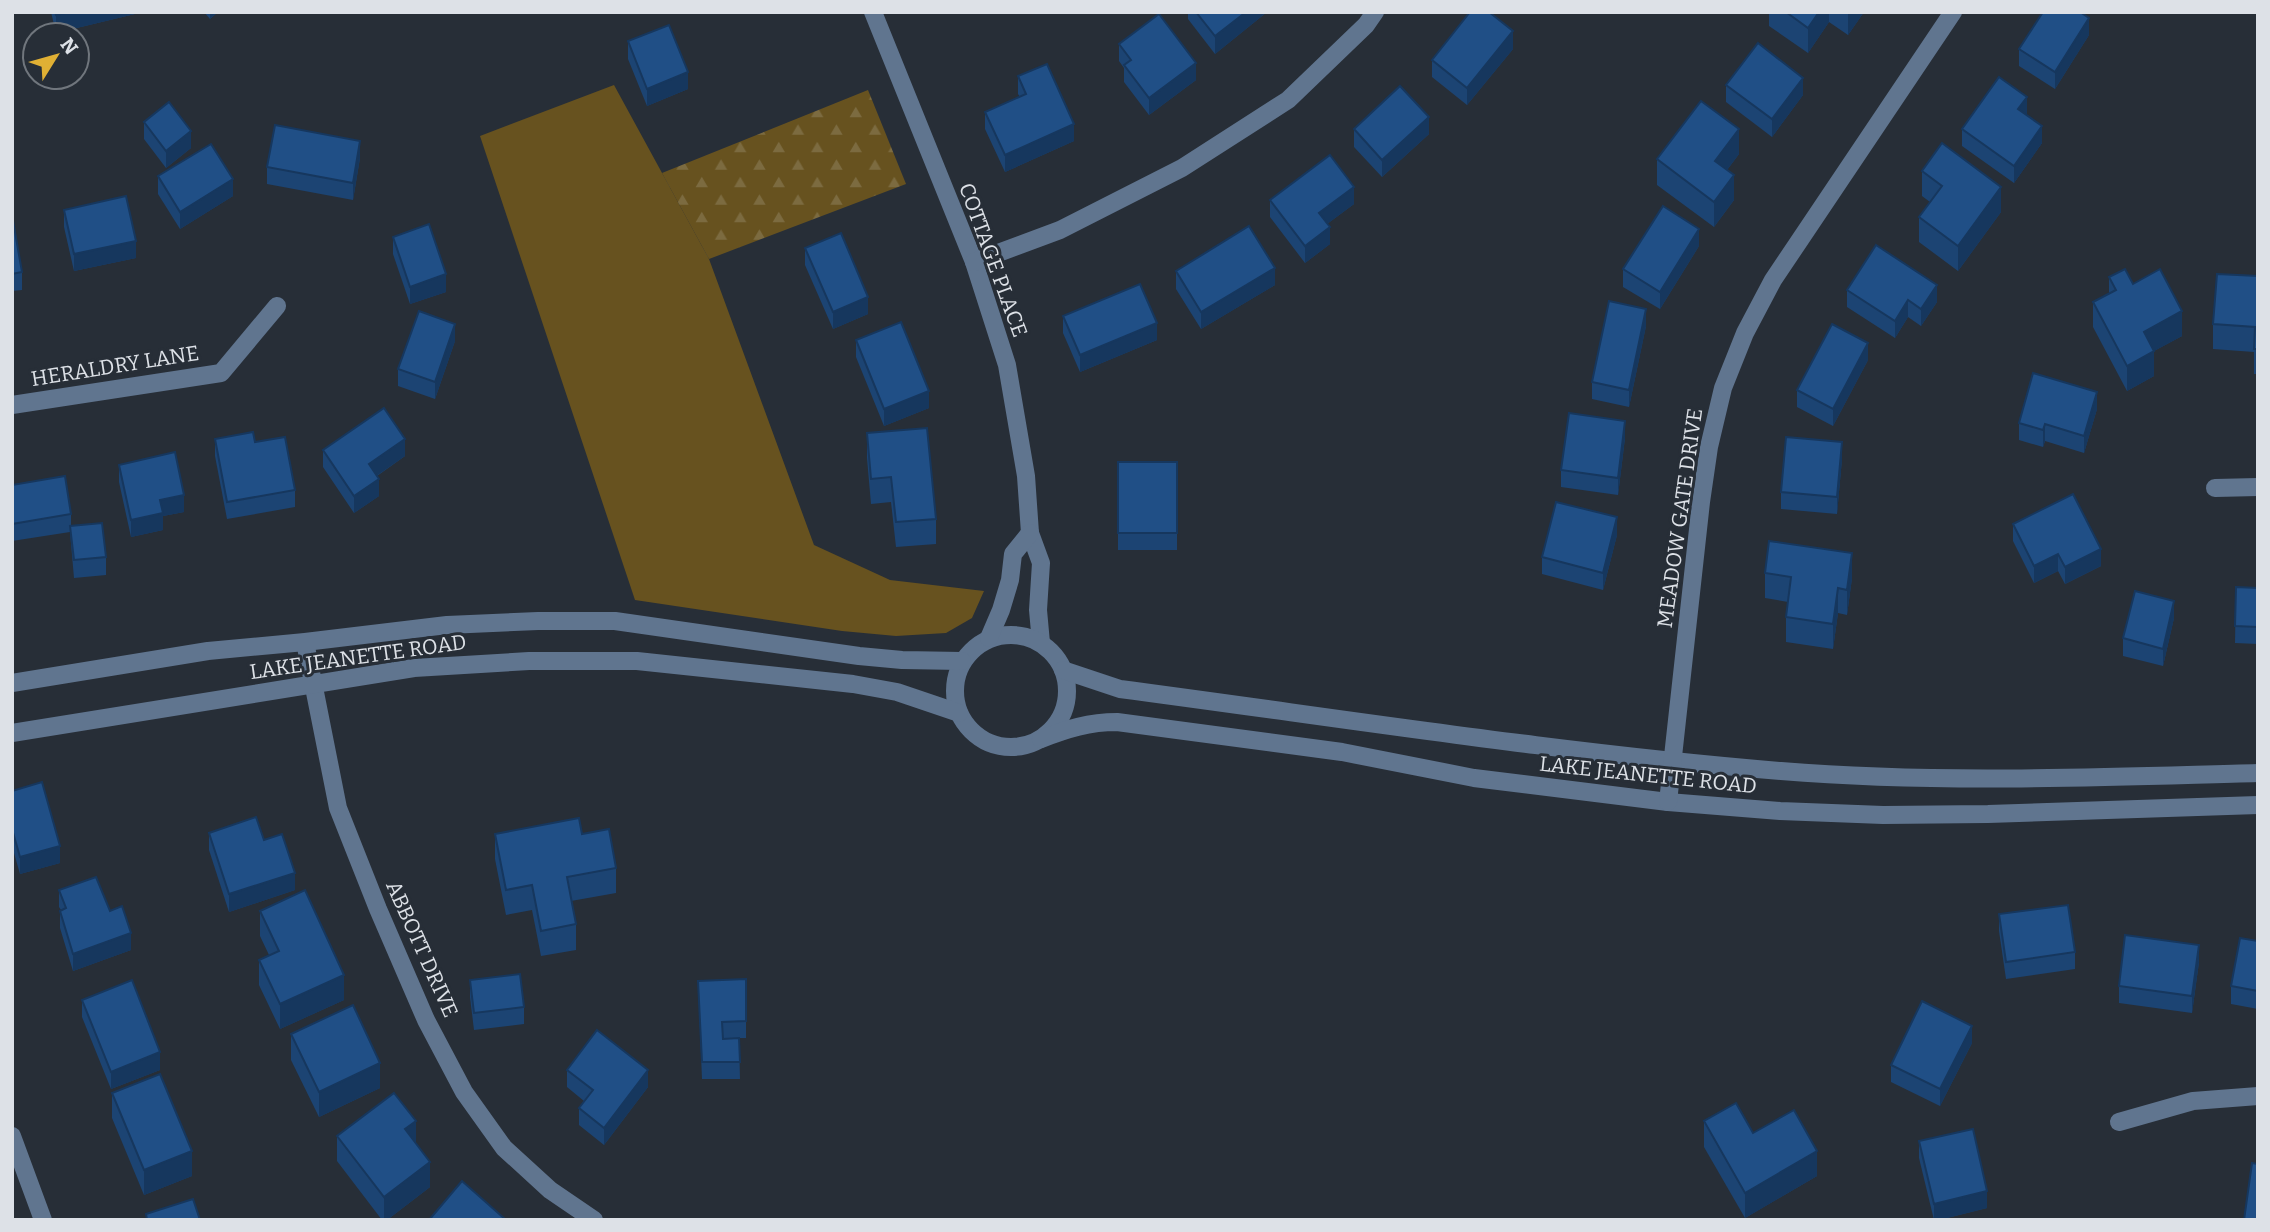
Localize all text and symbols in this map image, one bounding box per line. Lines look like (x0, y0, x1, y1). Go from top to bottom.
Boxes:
north arrow (21, 21, 91, 91)
text: N (56, 33, 83, 59)
street label: COTTAGE PLACE (953, 180, 1033, 340)
street label: HERALDRY LANE (29, 340, 201, 392)
street label: MEADOW GATE DRIVE (1652, 407, 1708, 629)
street label: LAKE JEANETTE ROAD (248, 629, 468, 685)
street label: LAKE JEANETTE ROAD (1538, 751, 1758, 799)
street label: ABBOTT DRIVE (380, 877, 464, 1021)

